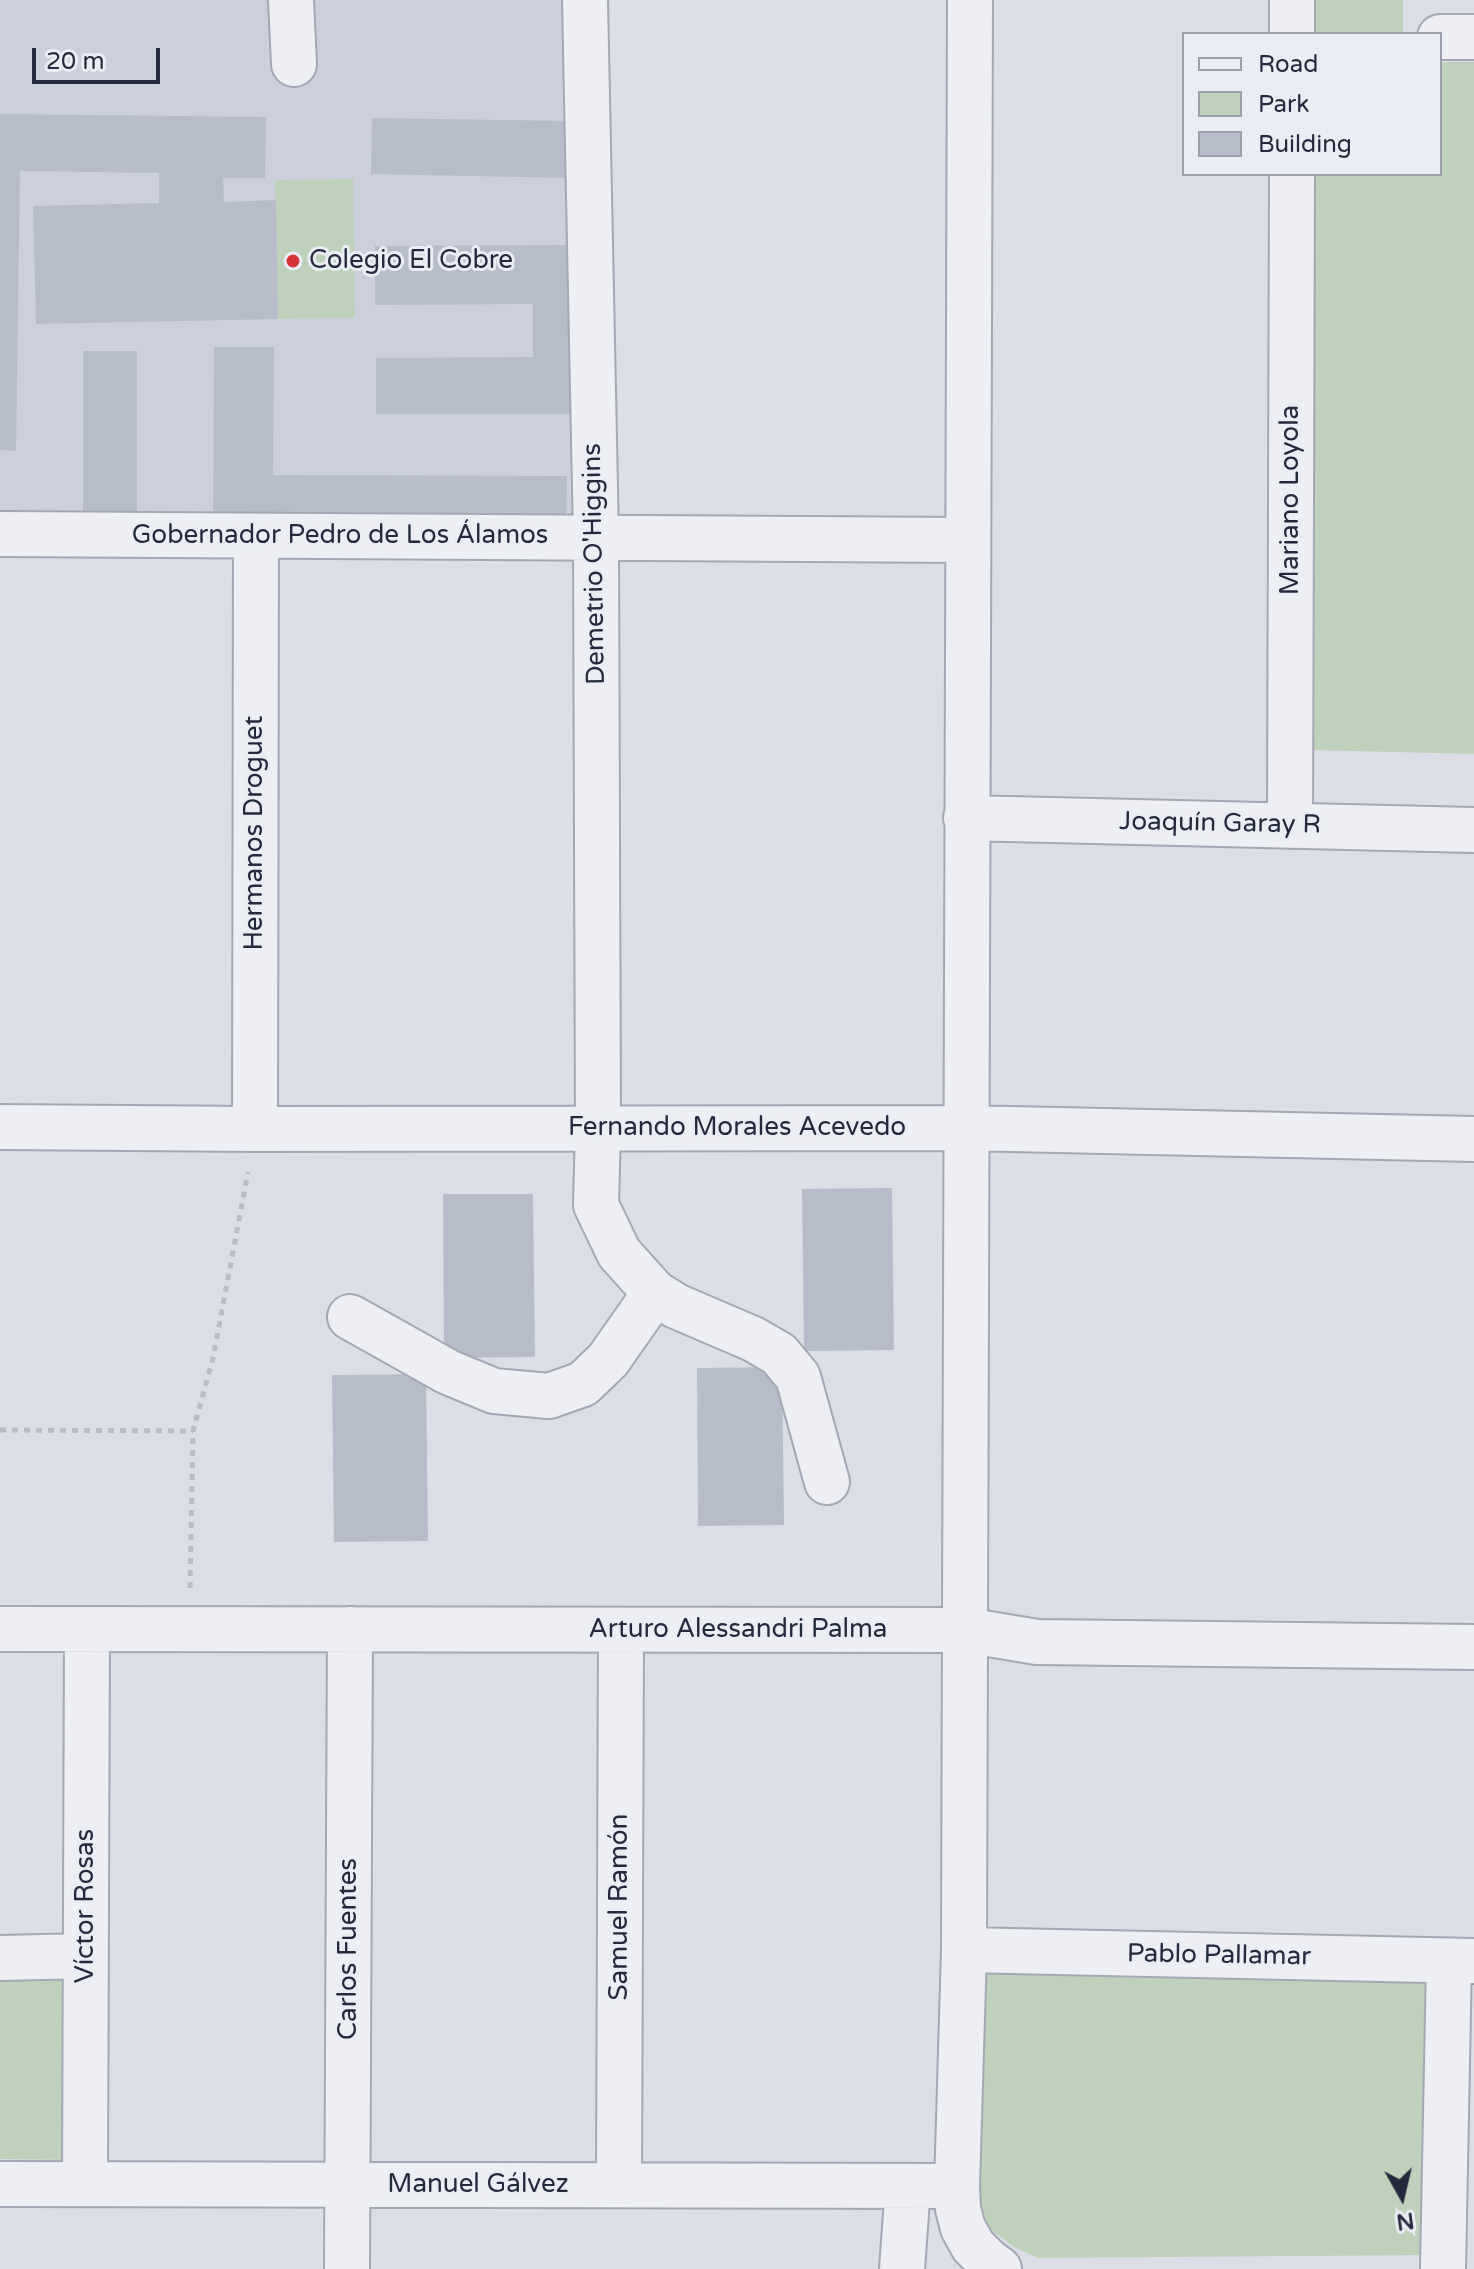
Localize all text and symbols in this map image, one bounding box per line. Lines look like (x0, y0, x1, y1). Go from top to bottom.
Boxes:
scale bar (36, 32, 164, 82)
legend (1182, 32, 1442, 176)
text: 20 m (46, 47, 104, 76)
text: Road (1258, 50, 1318, 79)
text: Park (1258, 90, 1309, 119)
text: Building (1258, 130, 1352, 159)
place label: Colegio El Cobre (309, 245, 513, 277)
marker: Colegio El Cobre (284, 252, 302, 270)
street label: Mariano Loyola (1275, 405, 1307, 595)
street label: Demetrio O'Higgins (577, 443, 613, 685)
street label: Gobernador Pedro de Los Álamos (132, 520, 548, 552)
street label: Hermanos Droguet (239, 716, 271, 950)
street label: Joaquín Garay R (1119, 807, 1321, 841)
street label: Fernando Morales Acevedo (568, 1112, 906, 1144)
street label: Arturo Alessandri Palma (589, 1614, 887, 1646)
street label: Samuel Ramón (604, 1814, 636, 2000)
street label: Víctor Rosas (70, 1829, 102, 1983)
street label: Carlos Fuentes (333, 1858, 365, 2040)
street label: Pablo Pallamar (1127, 1939, 1311, 1973)
north arrow (1362, 2157, 1442, 2237)
street label: Manuel Gálvez (387, 2169, 569, 2201)
text: N (1395, 2207, 1416, 2235)

